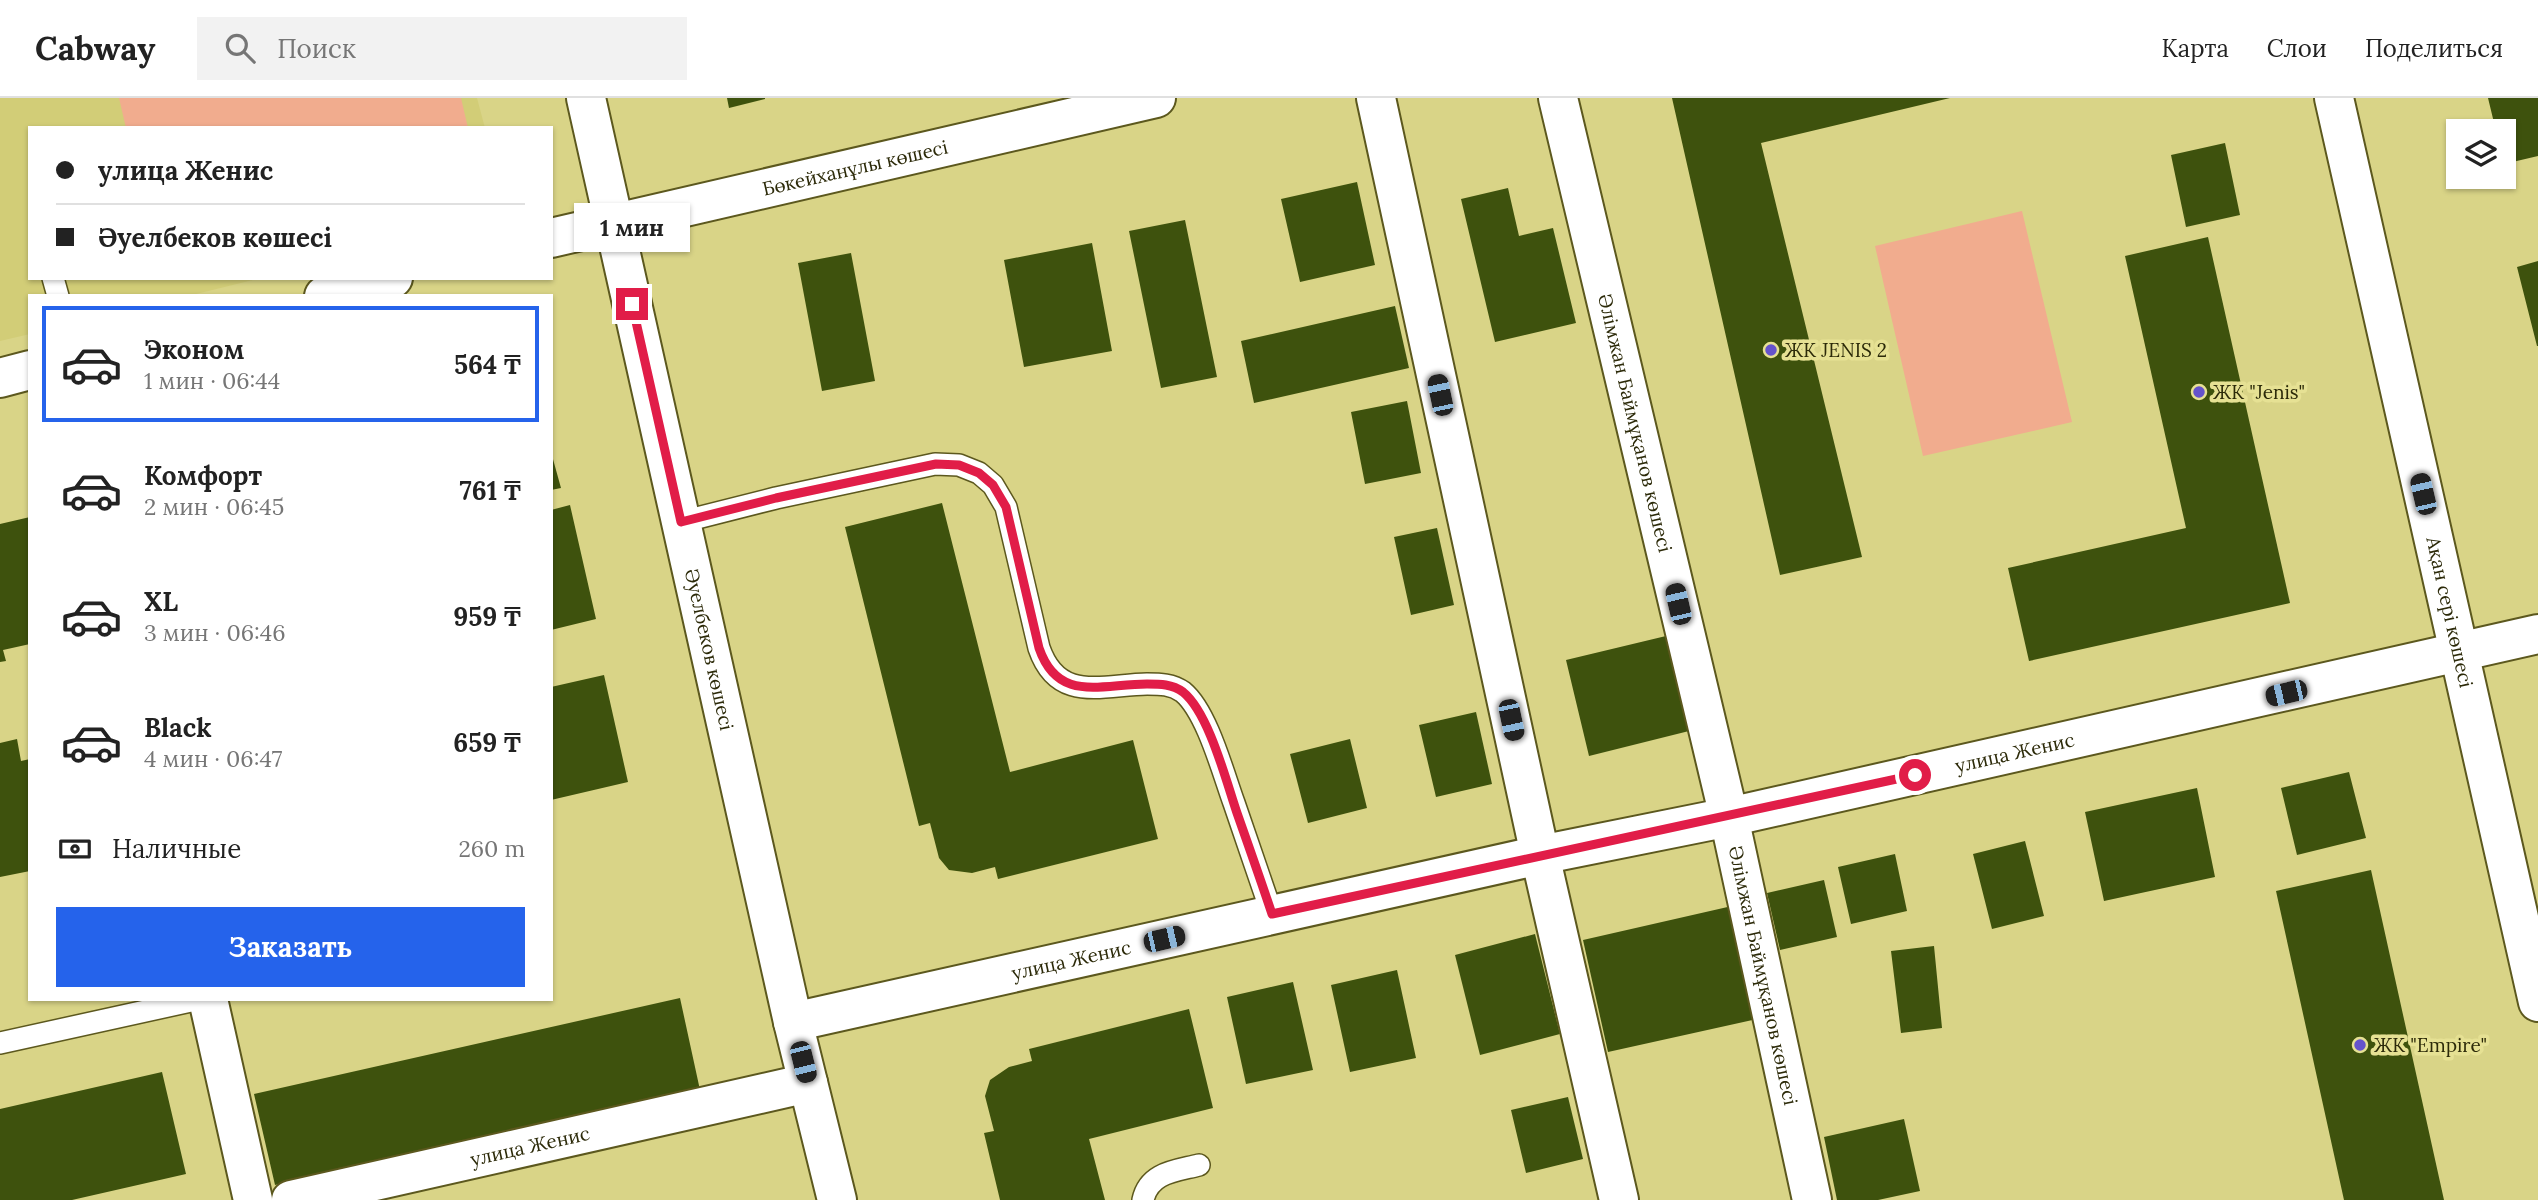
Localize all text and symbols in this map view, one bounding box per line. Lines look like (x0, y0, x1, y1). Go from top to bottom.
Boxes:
search box (197, 17, 687, 80)
text: Cabway (35, 27, 155, 69)
icon: search (221, 29, 259, 67)
text: Поиск (277, 32, 356, 65)
text: Карта (2161, 33, 2229, 64)
text: Слои (2267, 33, 2327, 64)
text: Поделиться (2365, 33, 2503, 64)
map controls (2446, 119, 2516, 189)
button: layers (2446, 119, 2516, 189)
street label: Бөкейханұлы көшесі (760, 135, 950, 201)
text: улица Женис (98, 154, 273, 187)
callout: 1 мин (574, 202, 690, 252)
text: 1 мин (600, 213, 664, 242)
text: Әуелбеков көшесі (98, 221, 332, 254)
route end (616, 288, 648, 320)
street label: Әлімжан Баймұқанов көшесі (1593, 291, 1678, 555)
icon: car (60, 333, 123, 396)
text: Эконом (144, 333, 244, 366)
place label: ЖК JENIS 2 (1785, 338, 1887, 362)
marker: ЖК JENIS 2 (1763, 342, 1779, 358)
text: 564 ₸ (454, 348, 521, 381)
text: 1 мин · 06:44 (144, 366, 280, 395)
car (1426, 372, 1455, 418)
place label: ЖК "Jenis" (2213, 380, 2305, 404)
marker: ЖК "Jenis" (2191, 384, 2207, 400)
icon: car (60, 459, 123, 522)
text: Комфорт (144, 459, 262, 492)
car (2409, 471, 2438, 517)
text: 761 ₸ (460, 474, 521, 507)
text: 2 мин · 06:45 (144, 492, 284, 521)
street label: Ақан сері көшесі (2421, 533, 2479, 690)
street label: Әуелбеков көшесі (680, 566, 739, 733)
car (1664, 581, 1693, 627)
icon: car (60, 585, 123, 648)
text: XL (144, 585, 178, 618)
text: 959 ₸ (453, 600, 521, 633)
text: 3 мин · 06:46 (144, 618, 286, 647)
car (2264, 678, 2309, 708)
car (1497, 697, 1526, 743)
icon: car (60, 711, 123, 774)
text: Black (144, 711, 212, 744)
text: 659 ₸ (453, 726, 521, 759)
street label: улица Женис (1952, 727, 2077, 778)
text: 4 мин · 06:47 (144, 744, 282, 773)
route start (1899, 759, 1931, 791)
icon: cash (56, 830, 94, 868)
text: Наличные (112, 832, 241, 865)
text: 260 m (458, 834, 525, 863)
street label: Әлімжан Баймұқанов көшесі (1724, 843, 1803, 1107)
button: Заказать (56, 907, 525, 987)
car (1142, 924, 1187, 954)
street label: улица Женис (1009, 935, 1133, 985)
place label: ЖК "Empire" (2374, 1033, 2487, 1057)
marker: ЖК "Empire" (2352, 1037, 2368, 1053)
car (788, 1039, 819, 1085)
street label: улица Женис (468, 1121, 592, 1171)

